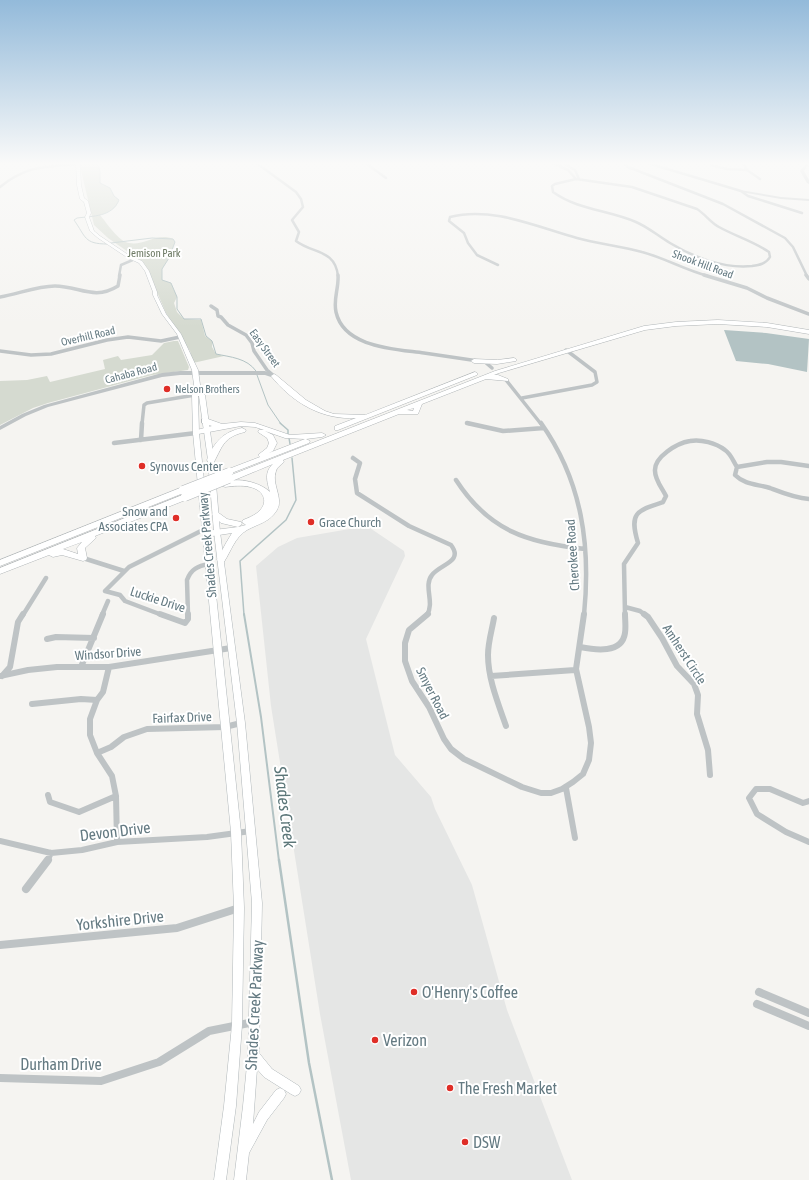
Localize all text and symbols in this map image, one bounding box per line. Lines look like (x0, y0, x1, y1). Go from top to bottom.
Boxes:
park label: Jemison Park (127, 247, 181, 259)
street label: Shook Hill Road (671, 247, 735, 281)
street label: Overhill Road (60, 324, 116, 348)
street label: Easy Street (247, 327, 283, 369)
street label: Cahaba Road (104, 360, 158, 386)
place label: Nelson Brothers (175, 383, 240, 395)
marker: Nelson Brothers (162, 384, 172, 394)
place label: Synovus Center (150, 459, 223, 474)
marker: Synovus Center (137, 461, 147, 471)
street label: Shades Creek Parkway (195, 491, 220, 598)
place label: Snow and Associates CPA (99, 504, 169, 534)
marker: Snow and Associates CPA (171, 513, 181, 523)
place label: Grace Church (319, 515, 381, 530)
marker: Grace Church (306, 517, 316, 527)
street label: Cherokee Road (563, 519, 582, 591)
street label: Luckie Drive (128, 583, 188, 616)
street label: Amherst Circle (660, 621, 710, 687)
street label: Windsor Drive (74, 644, 142, 663)
street label: Smyer Road (413, 665, 452, 722)
street label: Fairfax Drive (152, 709, 212, 726)
water label: Shades Creek (270, 764, 300, 849)
street label: Devon Drive (79, 818, 151, 844)
street label: Yorkshire Drive (75, 906, 165, 934)
street label: Shades Creek Parkway (242, 939, 267, 1071)
place label: O'Henry's Coffee (422, 983, 518, 1002)
marker: O'Henry's Coffee (409, 987, 419, 997)
place label: Verizon (383, 1031, 427, 1049)
marker: Verizon (370, 1035, 380, 1045)
street label: Durham Drive (20, 1055, 102, 1073)
place label: The Fresh Market (458, 1079, 557, 1097)
marker: The Fresh Market (445, 1083, 455, 1093)
place label: DSW (473, 1133, 501, 1151)
marker: DSW (460, 1137, 470, 1147)

